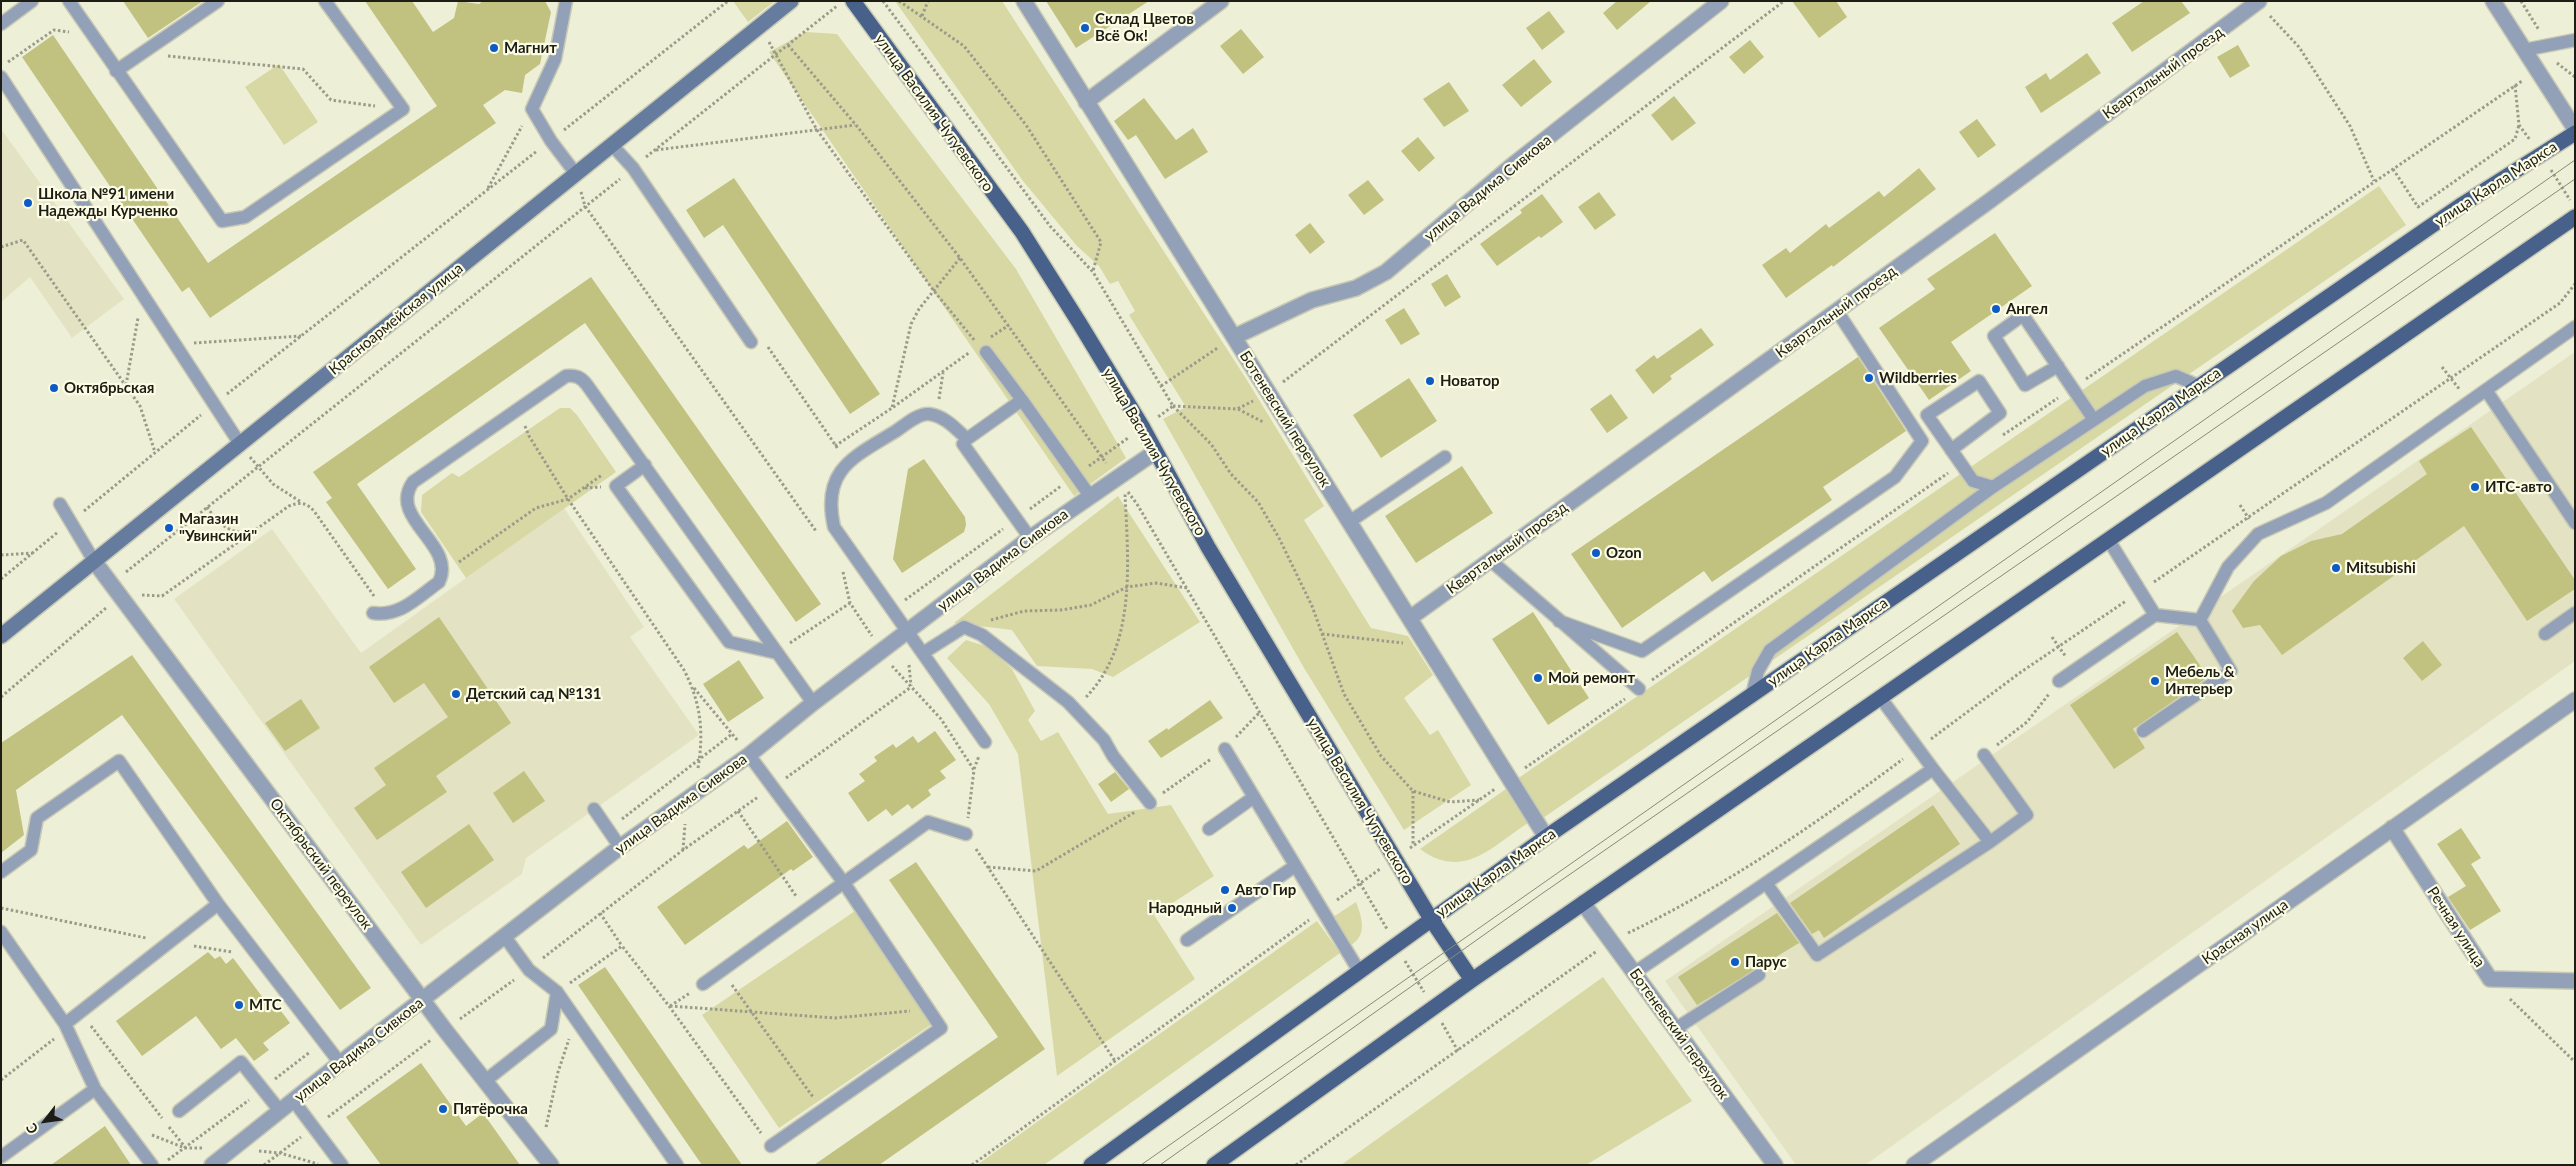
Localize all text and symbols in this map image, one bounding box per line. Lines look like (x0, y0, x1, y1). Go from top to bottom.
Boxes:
place label: Склад Цветов Всё Ок! (1095, 10, 1194, 45)
marker: Склад Цветов Всё Ок! (1079, 22, 1091, 34)
street label: Квартальный проезд (2099, 23, 2227, 123)
street label: улица Василия Чугуевского (871, 31, 997, 195)
place label: Магнит (504, 39, 557, 57)
marker: Магнит (488, 42, 500, 54)
street label: улица Вадима Сивкова (1421, 131, 1555, 245)
street label: улица Карла Маркса (2432, 138, 2560, 230)
place label: Школа №91 имени Надежды Курченко (38, 185, 178, 220)
marker: Школа №91 имени Надежды Курченко (22, 197, 34, 209)
street label: Красноармейская улица (325, 259, 467, 379)
street label: Квартальный проезд (1772, 262, 1900, 362)
place label: Ангел (2006, 300, 2048, 318)
marker: Ангел (1990, 303, 2002, 315)
street label: Ботеневский переулок (1236, 348, 1334, 490)
street label: улица Карла Маркса (2098, 364, 2224, 460)
street label: улица Василия Чугуевского (1099, 365, 1209, 539)
place label: Wildberries (1879, 369, 1957, 387)
place label: Новатор (1440, 372, 1500, 390)
marker: Wildberries (1863, 372, 1875, 384)
marker: Новатор (1424, 375, 1436, 387)
place label: Октябрьская (64, 379, 154, 397)
marker: Октябрьская (48, 382, 60, 394)
place label: ИТС-авто (2485, 478, 2552, 496)
marker: ИТС-авто (2469, 481, 2481, 493)
street label: Квартальный проезд (1443, 498, 1571, 598)
street label: улица Вадима Сивкова (934, 505, 1072, 615)
place label: Магазин "Увинский" (179, 510, 257, 545)
marker: Магазин "Увинский" (163, 522, 175, 534)
place label: Ozon (1606, 544, 1642, 562)
marker: Ozon (1590, 547, 1602, 559)
place label: Mitsubishi (2346, 559, 2416, 577)
marker: Mitsubishi (2330, 562, 2342, 574)
street label: улица Карла Маркса (1765, 594, 1891, 690)
place label: Мебель & Интерьер (2165, 663, 2235, 698)
place label: Мой ремонт (1548, 669, 1635, 687)
marker: Мой ремонт (1532, 672, 1544, 684)
marker: Мебель & Интерьер (2149, 675, 2161, 687)
place label: Детский сад №131 (466, 685, 601, 703)
marker: Детский сад №131 (450, 688, 462, 700)
street label: улица Василия Чугуевского (1303, 715, 1417, 887)
street label: улица Вадима Сивкова (612, 750, 750, 858)
street label: Октябрьский переулок (266, 795, 376, 933)
street label: улица Карла Маркса (1433, 825, 1559, 921)
place label: Авто Гир (1235, 881, 1296, 899)
street label: Речная улица (2423, 883, 2489, 971)
marker: Авто Гир (1219, 884, 1231, 896)
street label: Красная улица (2198, 896, 2292, 968)
place label: Народный (1148, 899, 1222, 917)
marker: Народный (1226, 902, 1238, 914)
place label: Парус (1745, 953, 1787, 971)
marker: Парус (1729, 956, 1741, 968)
street label: Ботеневский переулок (1626, 965, 1732, 1103)
street label: улица Вадима Сивкова (291, 994, 427, 1106)
place label: МТС (249, 996, 282, 1014)
marker: МТС (233, 999, 245, 1011)
north arrow (20, 1096, 70, 1146)
place label: Пятёрочка (453, 1100, 528, 1118)
marker: Пятёрочка (437, 1103, 449, 1115)
text: С (22, 1120, 41, 1137)

